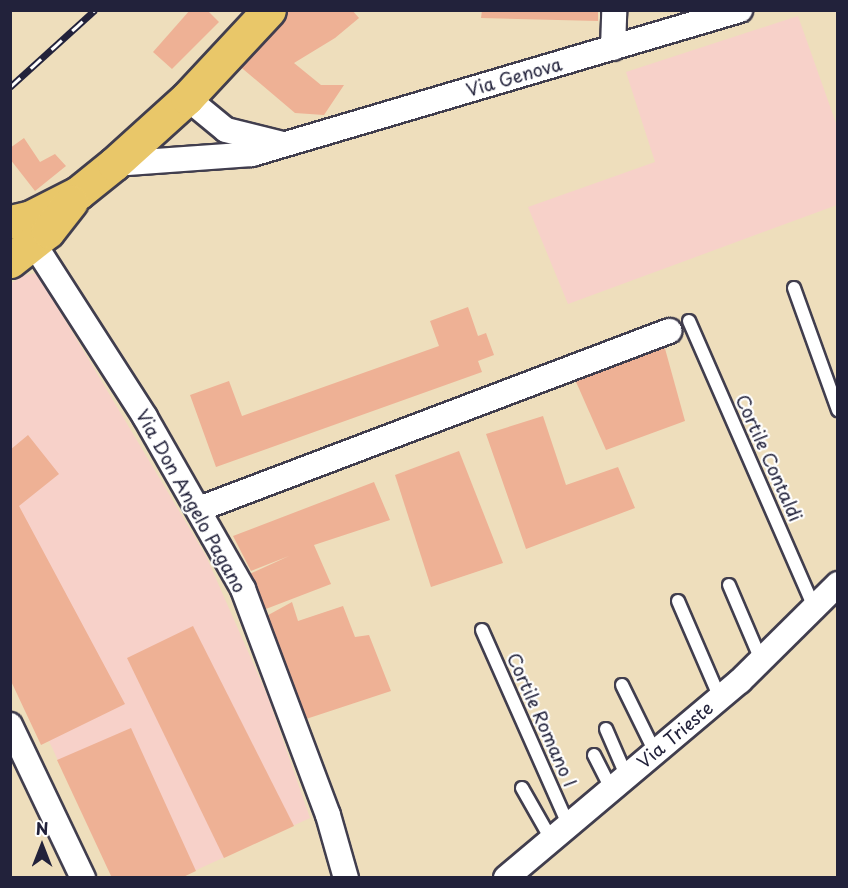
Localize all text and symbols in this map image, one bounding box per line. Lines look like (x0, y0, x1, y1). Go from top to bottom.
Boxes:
street label: Via Genova (463, 53, 565, 101)
street label: Cortile Contaldi (731, 391, 807, 525)
street label: Via Don Angelo Pagano (132, 406, 250, 596)
street label: Cortile Romano I (502, 649, 582, 791)
street label: Via Trieste (633, 697, 717, 773)
north arrow (12, 816, 72, 876)
text: N (36, 816, 48, 840)

